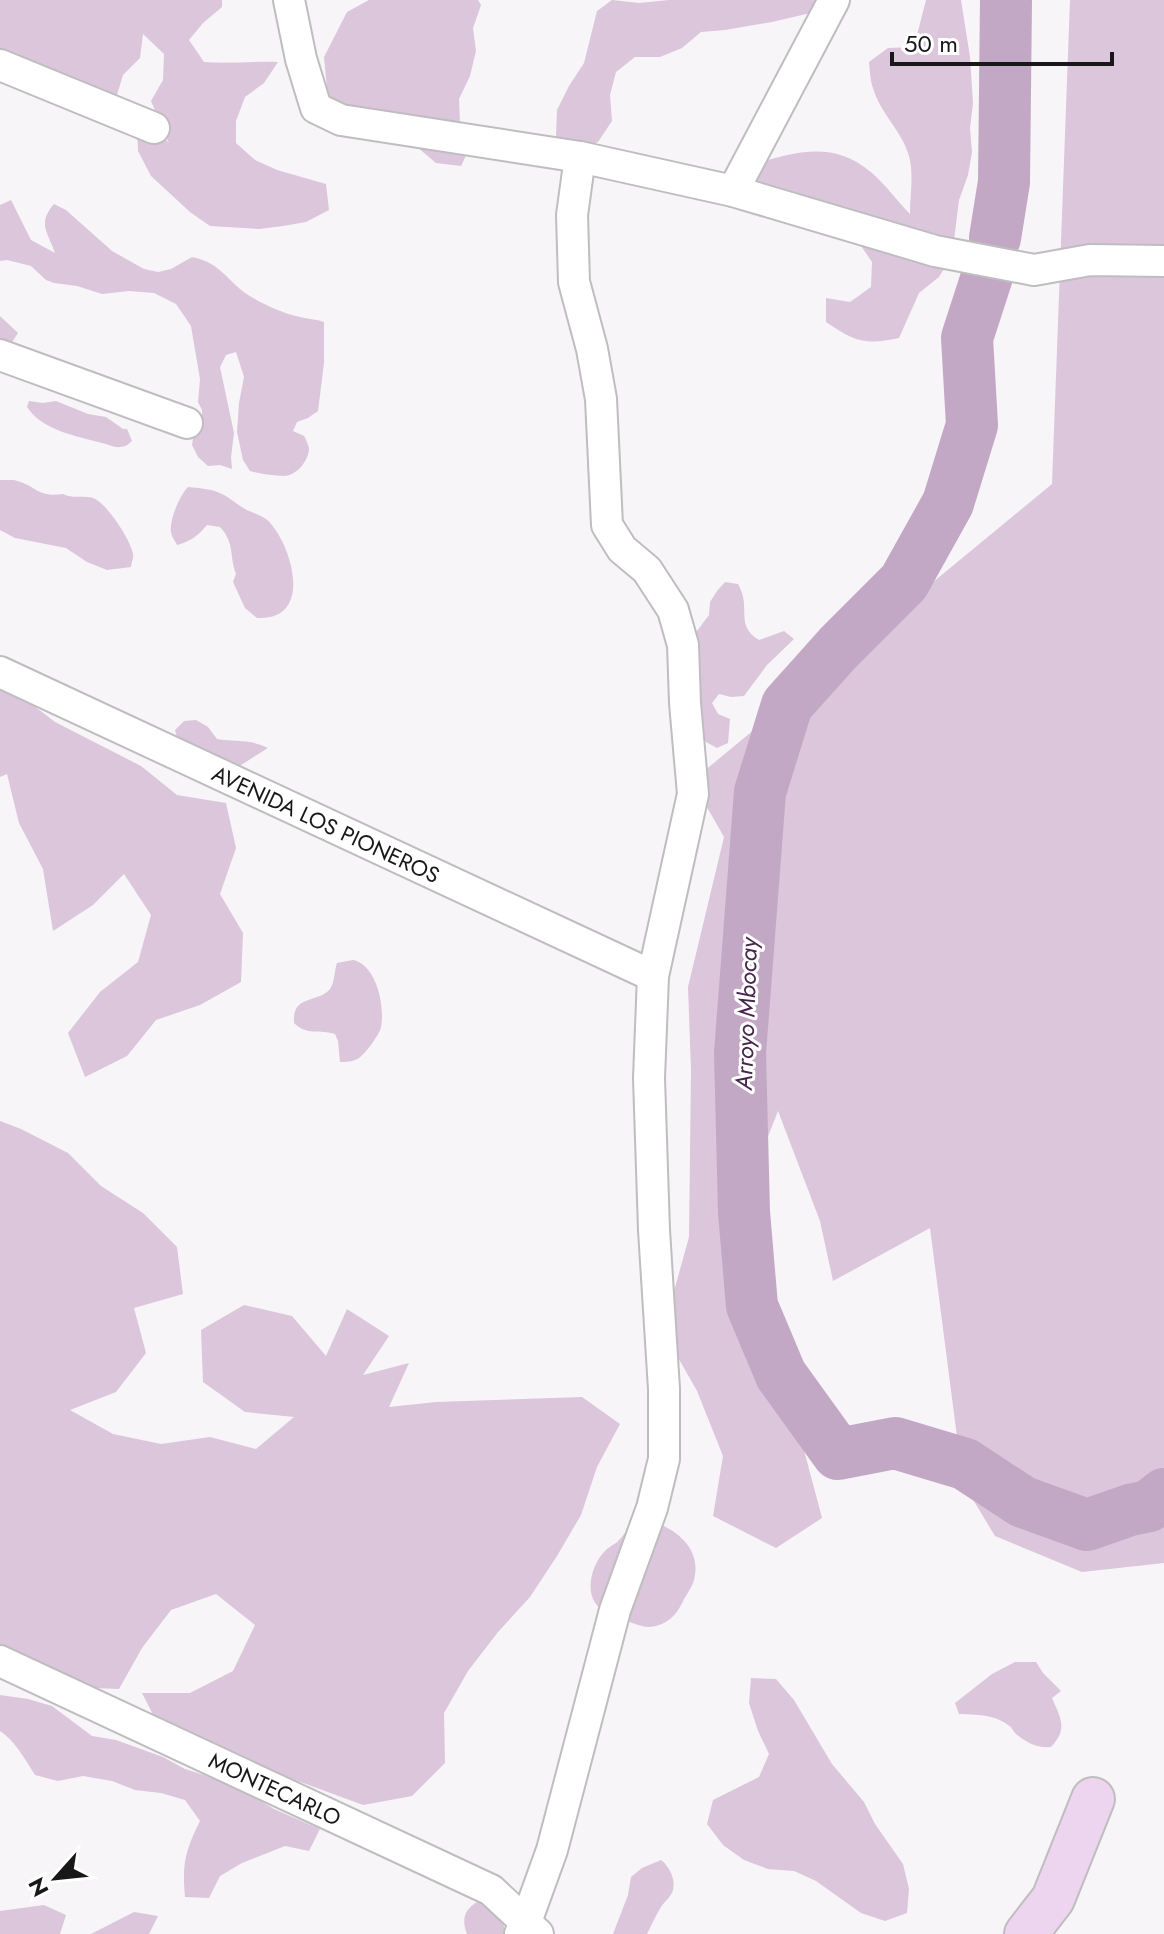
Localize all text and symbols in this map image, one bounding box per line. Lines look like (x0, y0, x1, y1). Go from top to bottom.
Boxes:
scale bar (892, 16, 1112, 66)
text: 50 m (904, 26, 958, 61)
street label: AVENIDA LOS PIONEROS (207, 757, 445, 891)
water label: Arroyo Mbocay (726, 935, 766, 1092)
street label: MONTECARLO (204, 1744, 346, 1834)
north arrow (16, 1838, 96, 1918)
text: N (20, 1872, 56, 1902)

